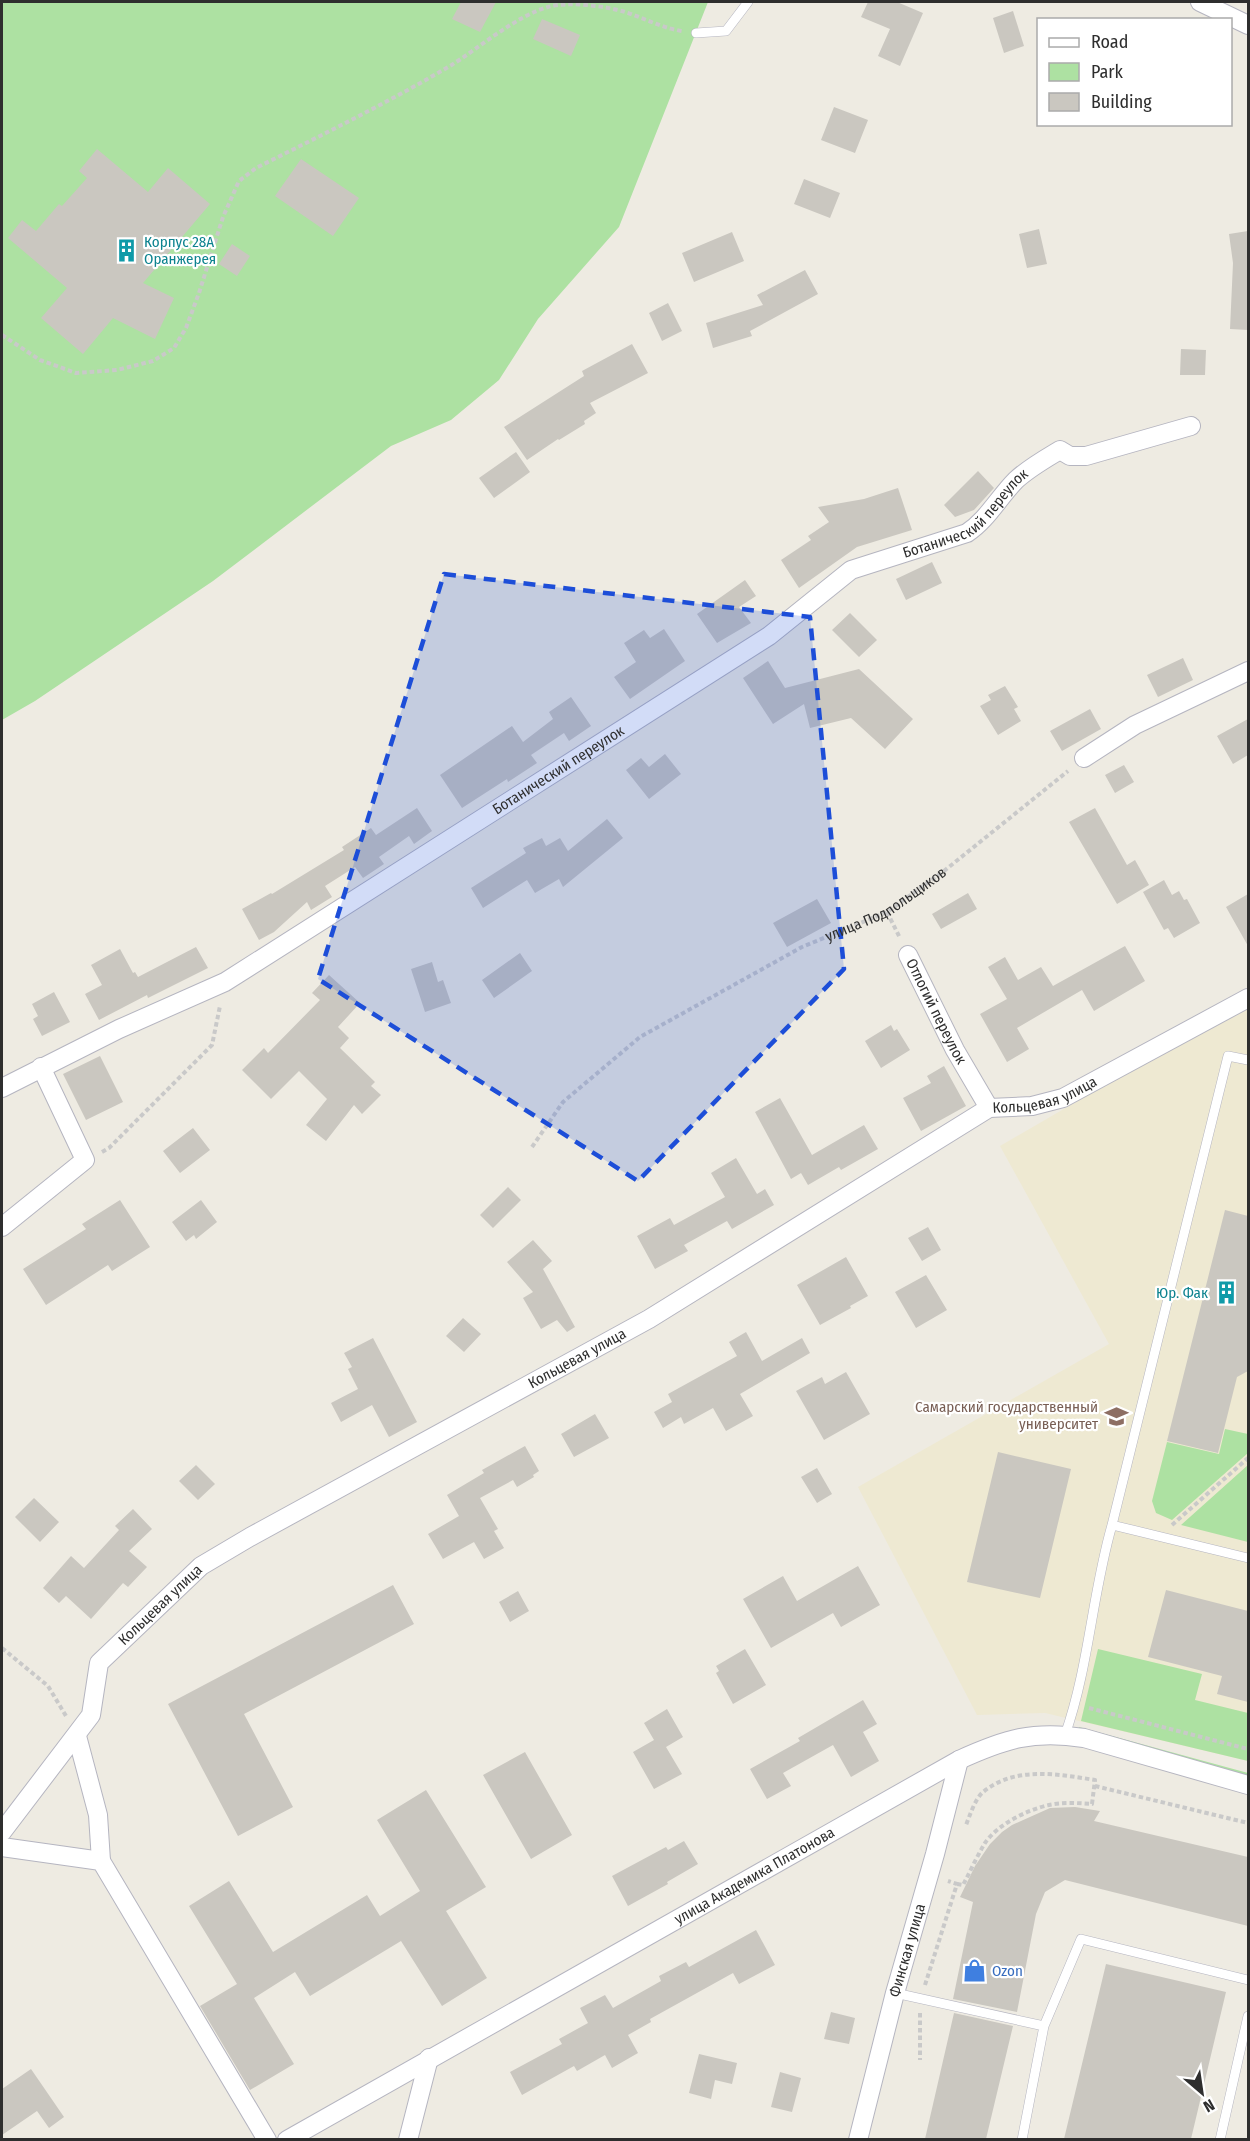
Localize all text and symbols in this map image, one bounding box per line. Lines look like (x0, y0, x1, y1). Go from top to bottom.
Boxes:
legend (1037, 18, 1232, 126)
text: Road (1091, 31, 1128, 53)
text: Park (1091, 61, 1124, 83)
text: Building (1091, 91, 1152, 113)
place label: Корпус 28А Оранжерея (144, 233, 216, 268)
building icon: Корпус 28А Оранжерея (113, 238, 139, 264)
street label: Ботанический переулок (901, 465, 1032, 562)
street label: Ботанический переулок (489, 722, 627, 818)
street label: улица Подпольщиков (822, 863, 950, 946)
street label: Отлогий переулок (902, 956, 970, 1067)
street label: Кольцевая улица (992, 1072, 1100, 1117)
building icon: Юр. Фак (1213, 1280, 1239, 1306)
place label: Юр. Фак (1156, 1284, 1208, 1302)
street label: Кольцевая улица (525, 1324, 629, 1392)
place label: Самарский государственный университет (915, 1398, 1099, 1433)
school or university icon: Самарский государственный университет (1103, 1403, 1129, 1429)
street label: Кольцевая улица (115, 1561, 206, 1649)
street label: улица Академика Платонова (671, 1823, 838, 1928)
street label: Финская улица (885, 1902, 929, 1999)
shop icon: Ozon (961, 1958, 987, 1984)
place label: Ozon (992, 1962, 1023, 1980)
north arrow (1172, 2063, 1232, 2123)
text: N (1200, 2095, 1218, 2116)

